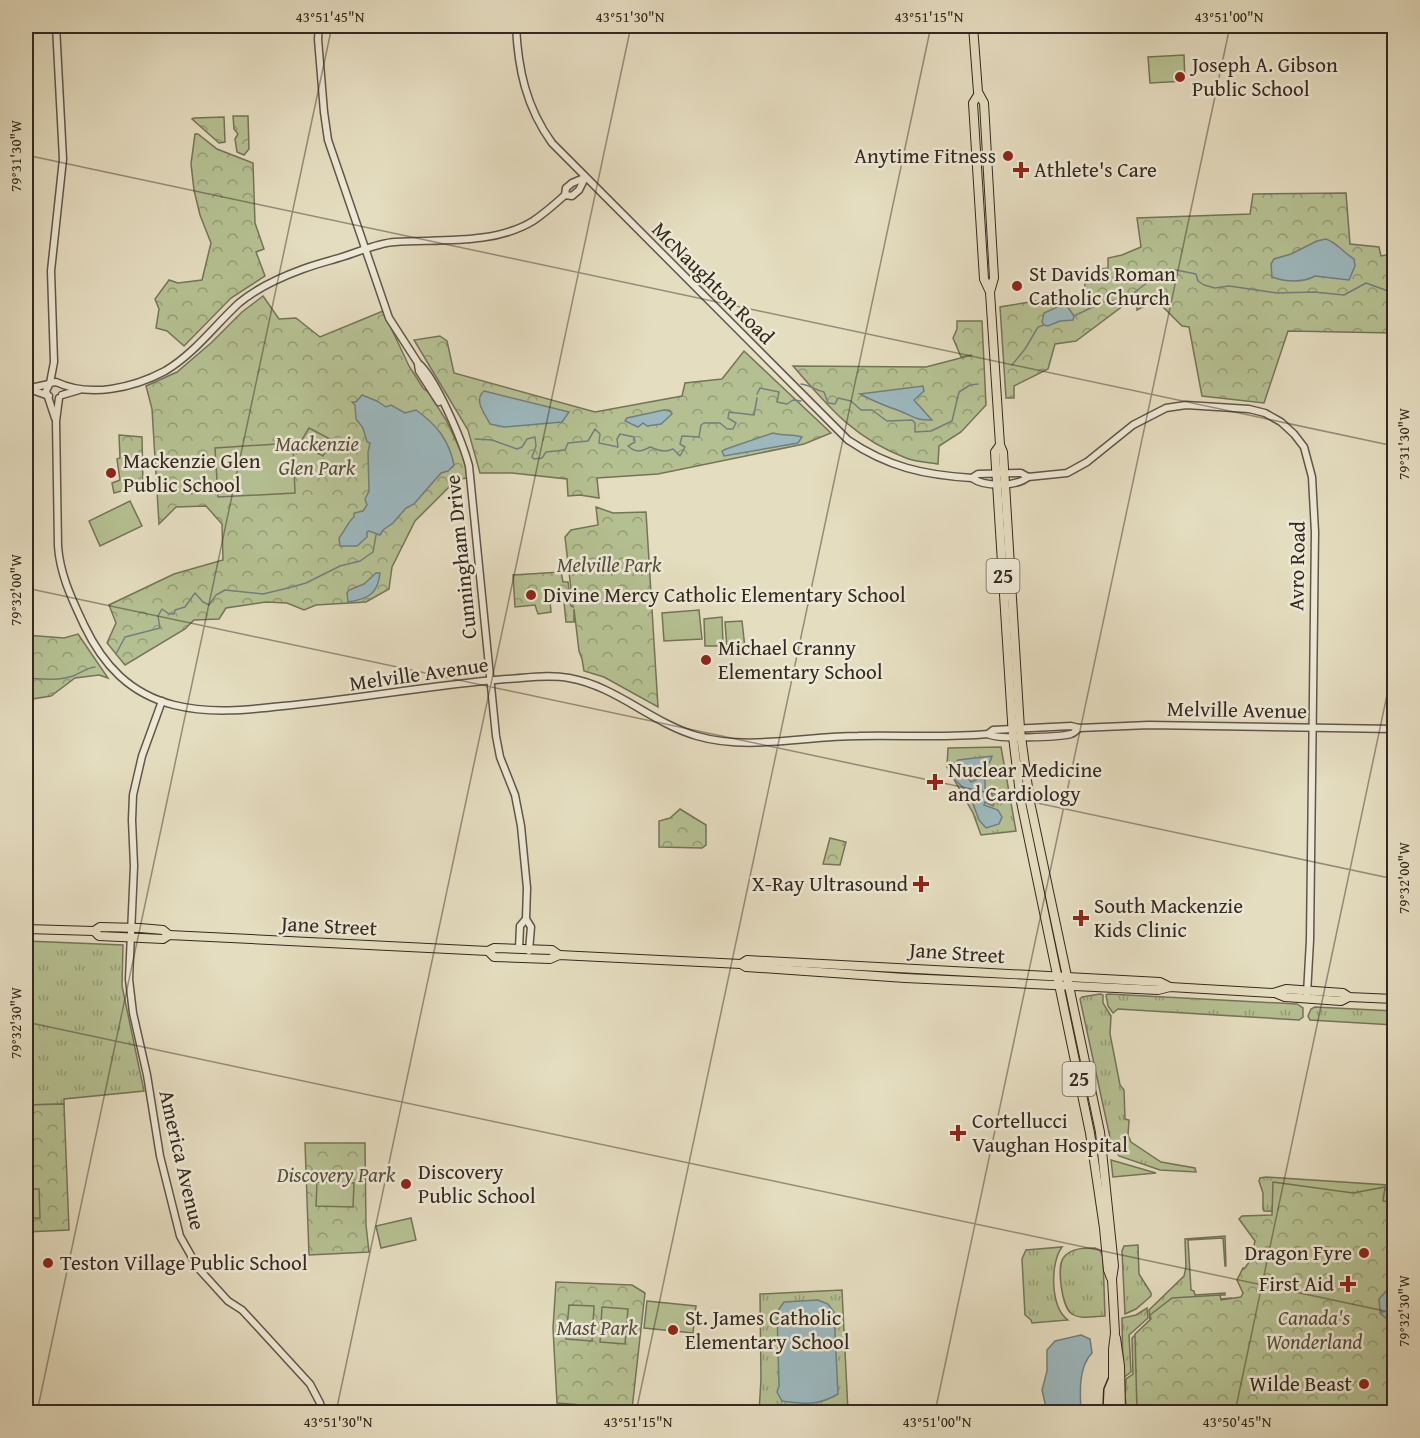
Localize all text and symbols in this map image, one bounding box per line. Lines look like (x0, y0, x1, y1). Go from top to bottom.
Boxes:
text: 43°51'45"N (296, 6, 365, 27)
text: 43°51'30"N (596, 6, 665, 27)
text: 43°51'15"N (895, 6, 964, 27)
text: 43°51'00"N (1195, 6, 1264, 27)
place label: Joseph A. Gibson Public School (1189, 49, 1338, 104)
marker: Joseph A. Gibson Public School (1173, 70, 1187, 84)
text: 79°31'30"W (5, 120, 26, 192)
place label: Anytime Fitness (854, 140, 996, 171)
marker: Anytime Fitness (1001, 149, 1015, 163)
place label: Athlete's Care (1034, 154, 1157, 185)
marker: Athlete's Care (1012, 161, 1030, 179)
street label: McNaughton Road (645, 214, 782, 352)
place label: St Davids Roman Catholic Church (1029, 258, 1176, 313)
marker: St Davids Roman Catholic Church (1010, 279, 1024, 293)
text: 79°31'30"W (1393, 408, 1414, 480)
park label: Mackenzie Glen Park (275, 428, 359, 483)
place label: Mackenzie Glen Public School (123, 445, 261, 500)
marker: Mackenzie Glen Public School (104, 466, 118, 480)
street label: Cunningham Drive (436, 473, 485, 641)
street label: Avro Road (1280, 520, 1313, 611)
park label: Melville Park (557, 549, 662, 580)
text: 79°32'00"W (5, 554, 26, 626)
road number: 25 (986, 559, 1020, 593)
place label: Divine Mercy Catholic Elementary School (543, 579, 906, 610)
marker: Divine Mercy Catholic Elementary School (524, 588, 538, 602)
place label: Michael Cranny Elementary School (718, 632, 883, 687)
street label: Melville Avenue (347, 648, 491, 699)
marker: Michael Cranny Elementary School (699, 653, 713, 667)
street label: Melville Avenue (1167, 693, 1307, 726)
place label: Nuclear Medicine and Cardiology (948, 754, 1102, 809)
marker: Nuclear Medicine and Cardiology (926, 773, 944, 791)
text: 79°32'00"W (1393, 842, 1414, 914)
place label: X-Ray Ultrasound (752, 868, 909, 899)
marker: X-Ray Ultrasound (912, 875, 930, 893)
place label: South Mackenzie Kids Clinic (1094, 890, 1243, 945)
street label: Jane Street (277, 907, 378, 944)
marker: South Mackenzie Kids Clinic (1072, 909, 1090, 927)
street label: Jane Street (905, 933, 1007, 971)
text: 79°32'30"W (5, 987, 26, 1059)
road number: 25 (1062, 1062, 1096, 1096)
street label: America Avenue (151, 1087, 214, 1233)
place label: Cortellucci Vaughan Hospital (972, 1105, 1128, 1160)
marker: Cortellucci Vaughan Hospital (949, 1124, 967, 1142)
place label: Discovery Public School (418, 1156, 536, 1211)
park label: Discovery Park (276, 1159, 396, 1190)
marker: Discovery Public School (399, 1177, 413, 1191)
place label: Dragon Fyre (1244, 1237, 1352, 1268)
marker: Dragon Fyre (1357, 1246, 1371, 1260)
place label: Teston Village Public School (60, 1247, 308, 1278)
marker: Teston Village Public School (41, 1256, 55, 1270)
place label: First Aid (1259, 1268, 1335, 1299)
marker: First Aid (1339, 1275, 1357, 1293)
text: 79°32'30"W (1393, 1275, 1414, 1347)
place label: St. James Catholic Elementary School (685, 1302, 850, 1357)
park label: Canada's Wonderland (1265, 1302, 1363, 1357)
park label: Mast Park (556, 1312, 638, 1343)
marker: St. James Catholic Elementary School (666, 1323, 680, 1337)
place label: Wilde Beast (1249, 1368, 1353, 1399)
marker: Wilde Beast (1357, 1377, 1371, 1391)
text: 43°51'30"N (304, 1411, 373, 1432)
text: 43°51'15"N (604, 1411, 673, 1432)
text: 43°51'00"N (903, 1411, 972, 1432)
text: 43°50'45"N (1203, 1411, 1272, 1432)

